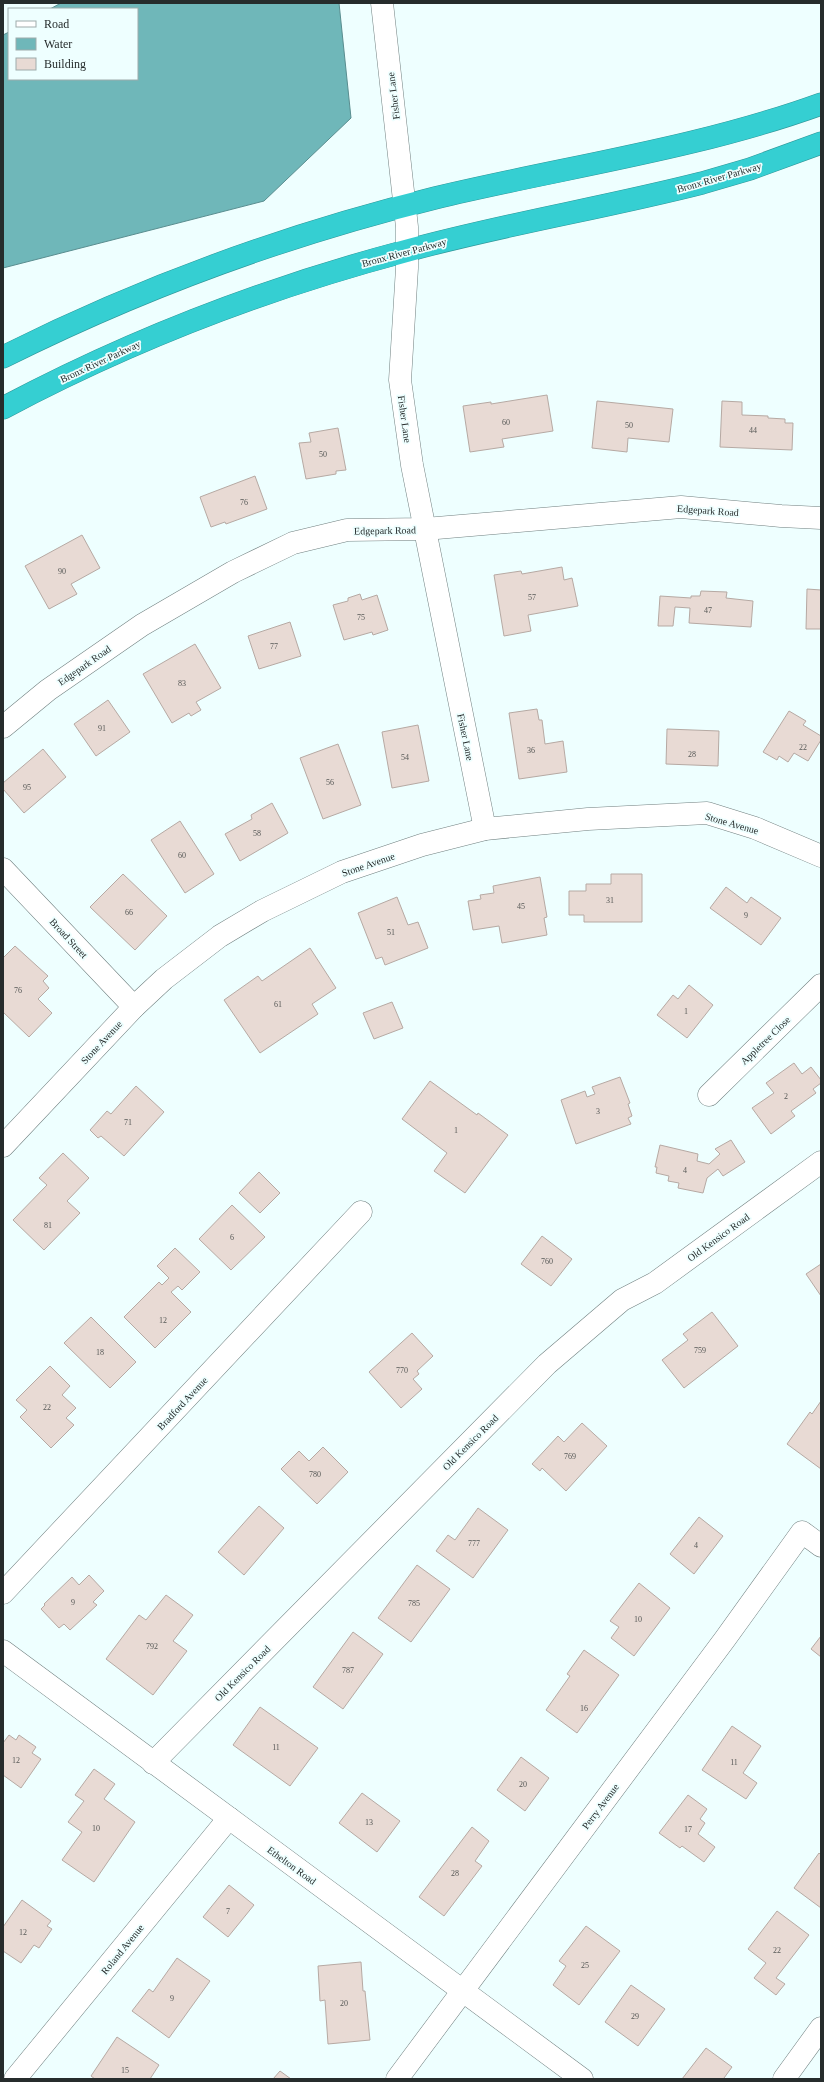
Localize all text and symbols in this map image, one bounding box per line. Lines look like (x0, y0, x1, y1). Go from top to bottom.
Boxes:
legend (8, 8, 138, 80)
text: Road (44, 17, 69, 31)
text: Water (44, 37, 72, 51)
text: Building (44, 57, 86, 71)
street label: Fisher Lane (385, 71, 402, 120)
street label: Bronx River Parkway (676, 160, 763, 195)
street label: Bronx River Parkway (361, 236, 448, 269)
street label: Bronx River Parkway (58, 338, 142, 385)
street label: Fisher Lane (396, 395, 413, 444)
house number: 60 (502, 418, 510, 427)
house number: 50 (625, 421, 633, 430)
house number: 44 (749, 426, 757, 435)
house number: 50 (319, 450, 327, 459)
house number: 76 (240, 498, 248, 507)
street label: Edgepark Road (677, 503, 739, 518)
street label: Edgepark Road (354, 524, 416, 537)
house number: 90 (58, 567, 66, 576)
house number: 57 (528, 593, 536, 602)
house number: 47 (704, 606, 712, 615)
house number: 75 (357, 613, 365, 622)
house number: 77 (270, 642, 278, 651)
street label: Edgepark Road (56, 643, 113, 688)
house number: 83 (178, 679, 186, 688)
street label: Fisher Lane (455, 713, 476, 762)
house number: 91 (98, 724, 106, 733)
house number: 22 (799, 743, 807, 752)
house number: 36 (527, 746, 535, 755)
house number: 28 (688, 750, 696, 759)
house number: 54 (401, 753, 409, 762)
house number: 56 (326, 778, 334, 787)
house number: 95 (23, 783, 31, 792)
street label: Stone Avenue (704, 811, 760, 837)
house number: 58 (253, 829, 261, 838)
street label: Stone Avenue (340, 850, 397, 879)
house number: 60 (178, 851, 186, 860)
house number: 31 (606, 896, 614, 905)
house number: 45 (517, 902, 525, 911)
house number: 66 (125, 908, 133, 917)
house number: 9 (744, 911, 748, 920)
street label: Broad Street (47, 916, 90, 961)
house number: 51 (387, 928, 395, 937)
house number: 76 (14, 986, 22, 995)
house number: 61 (274, 1000, 282, 1009)
house number: 1 (684, 1007, 688, 1016)
street label: Appletree Close (738, 1014, 793, 1067)
street label: Stone Avenue (79, 1018, 125, 1066)
house number: 2 (784, 1092, 788, 1101)
house number: 3 (596, 1107, 600, 1116)
house number: 71 (124, 1118, 132, 1127)
house number: 1 (454, 1126, 458, 1135)
house number: 4 (683, 1166, 687, 1175)
street label: Old Kensico Road (685, 1211, 751, 1264)
house number: 81 (44, 1221, 52, 1230)
house number: 6 (230, 1233, 234, 1242)
house number: 760 (541, 1257, 553, 1266)
house number: 12 (159, 1316, 167, 1325)
house number: 759 (694, 1346, 706, 1355)
house number: 18 (96, 1348, 104, 1357)
house number: 770 (396, 1366, 408, 1375)
street label: Bradford Avenue (155, 1374, 210, 1432)
house number: 22 (43, 1403, 51, 1412)
street label: Old Kensico Road (440, 1412, 500, 1472)
house number: 769 (564, 1452, 576, 1461)
house number: 780 (309, 1470, 321, 1479)
house number: 777 (468, 1539, 480, 1548)
house number: 4 (694, 1541, 698, 1550)
house number: 9 (71, 1598, 75, 1607)
house number: 785 (408, 1599, 420, 1608)
house number: 10 (634, 1615, 642, 1624)
house number: 792 (146, 1642, 158, 1651)
street label: Old Kensico Road (212, 1643, 272, 1703)
house number: 787 (342, 1666, 354, 1675)
house number: 16 (580, 1704, 588, 1713)
house number: 11 (272, 1743, 280, 1752)
house number: 12 (12, 1756, 20, 1765)
house number: 11 (730, 1758, 738, 1767)
house number: 20 (519, 1780, 527, 1789)
street label: Perry Avenue (580, 1781, 621, 1831)
house number: 13 (365, 1818, 373, 1827)
house number: 10 (92, 1824, 100, 1833)
house number: 17 (684, 1825, 692, 1834)
street label: Ethelton Road (265, 1844, 318, 1887)
house number: 28 (451, 1869, 459, 1878)
house number: 7 (226, 1907, 230, 1916)
street label: Roland Avenue (99, 1922, 146, 1977)
house number: 12 (19, 1928, 27, 1937)
house number: 22 (773, 1946, 781, 1955)
house number: 25 (581, 1961, 589, 1970)
house number: 9 (170, 1994, 174, 2003)
house number: 20 (340, 1999, 348, 2008)
house number: 29 (631, 2012, 639, 2021)
house number: 15 (121, 2066, 129, 2075)

